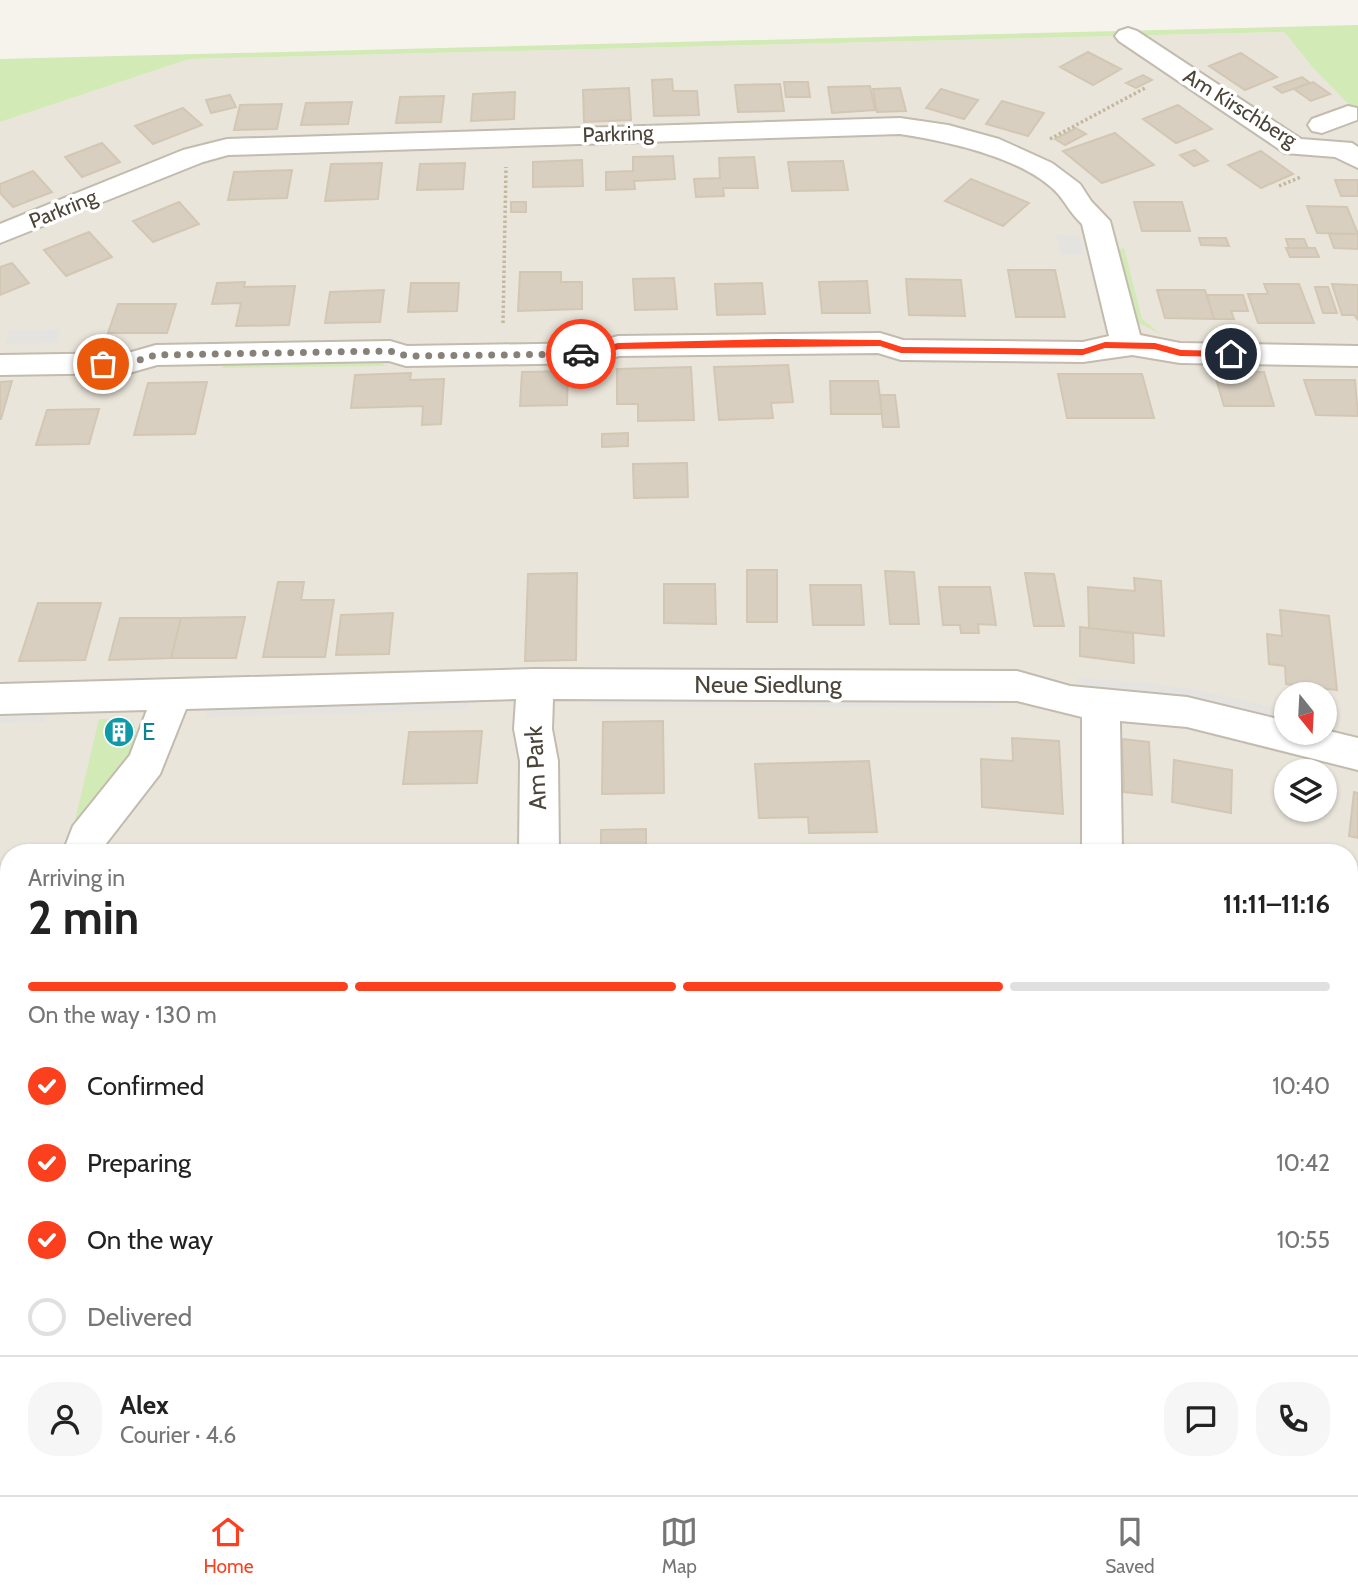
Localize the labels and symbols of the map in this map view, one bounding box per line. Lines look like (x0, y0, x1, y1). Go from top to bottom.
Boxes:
street label: Am Kirschberg (1179, 63, 1302, 153)
street label: Parkring (582, 120, 654, 147)
street label: Parkring (25, 183, 101, 233)
courier (546, 319, 616, 389)
pin (1201, 324, 1261, 384)
pin (73, 334, 133, 394)
street label: Neue Siedlung (694, 670, 843, 699)
north arrow (1274, 682, 1337, 746)
building icon: E (102, 715, 136, 749)
place label: E (142, 717, 155, 746)
street label: Am Park (519, 725, 552, 811)

